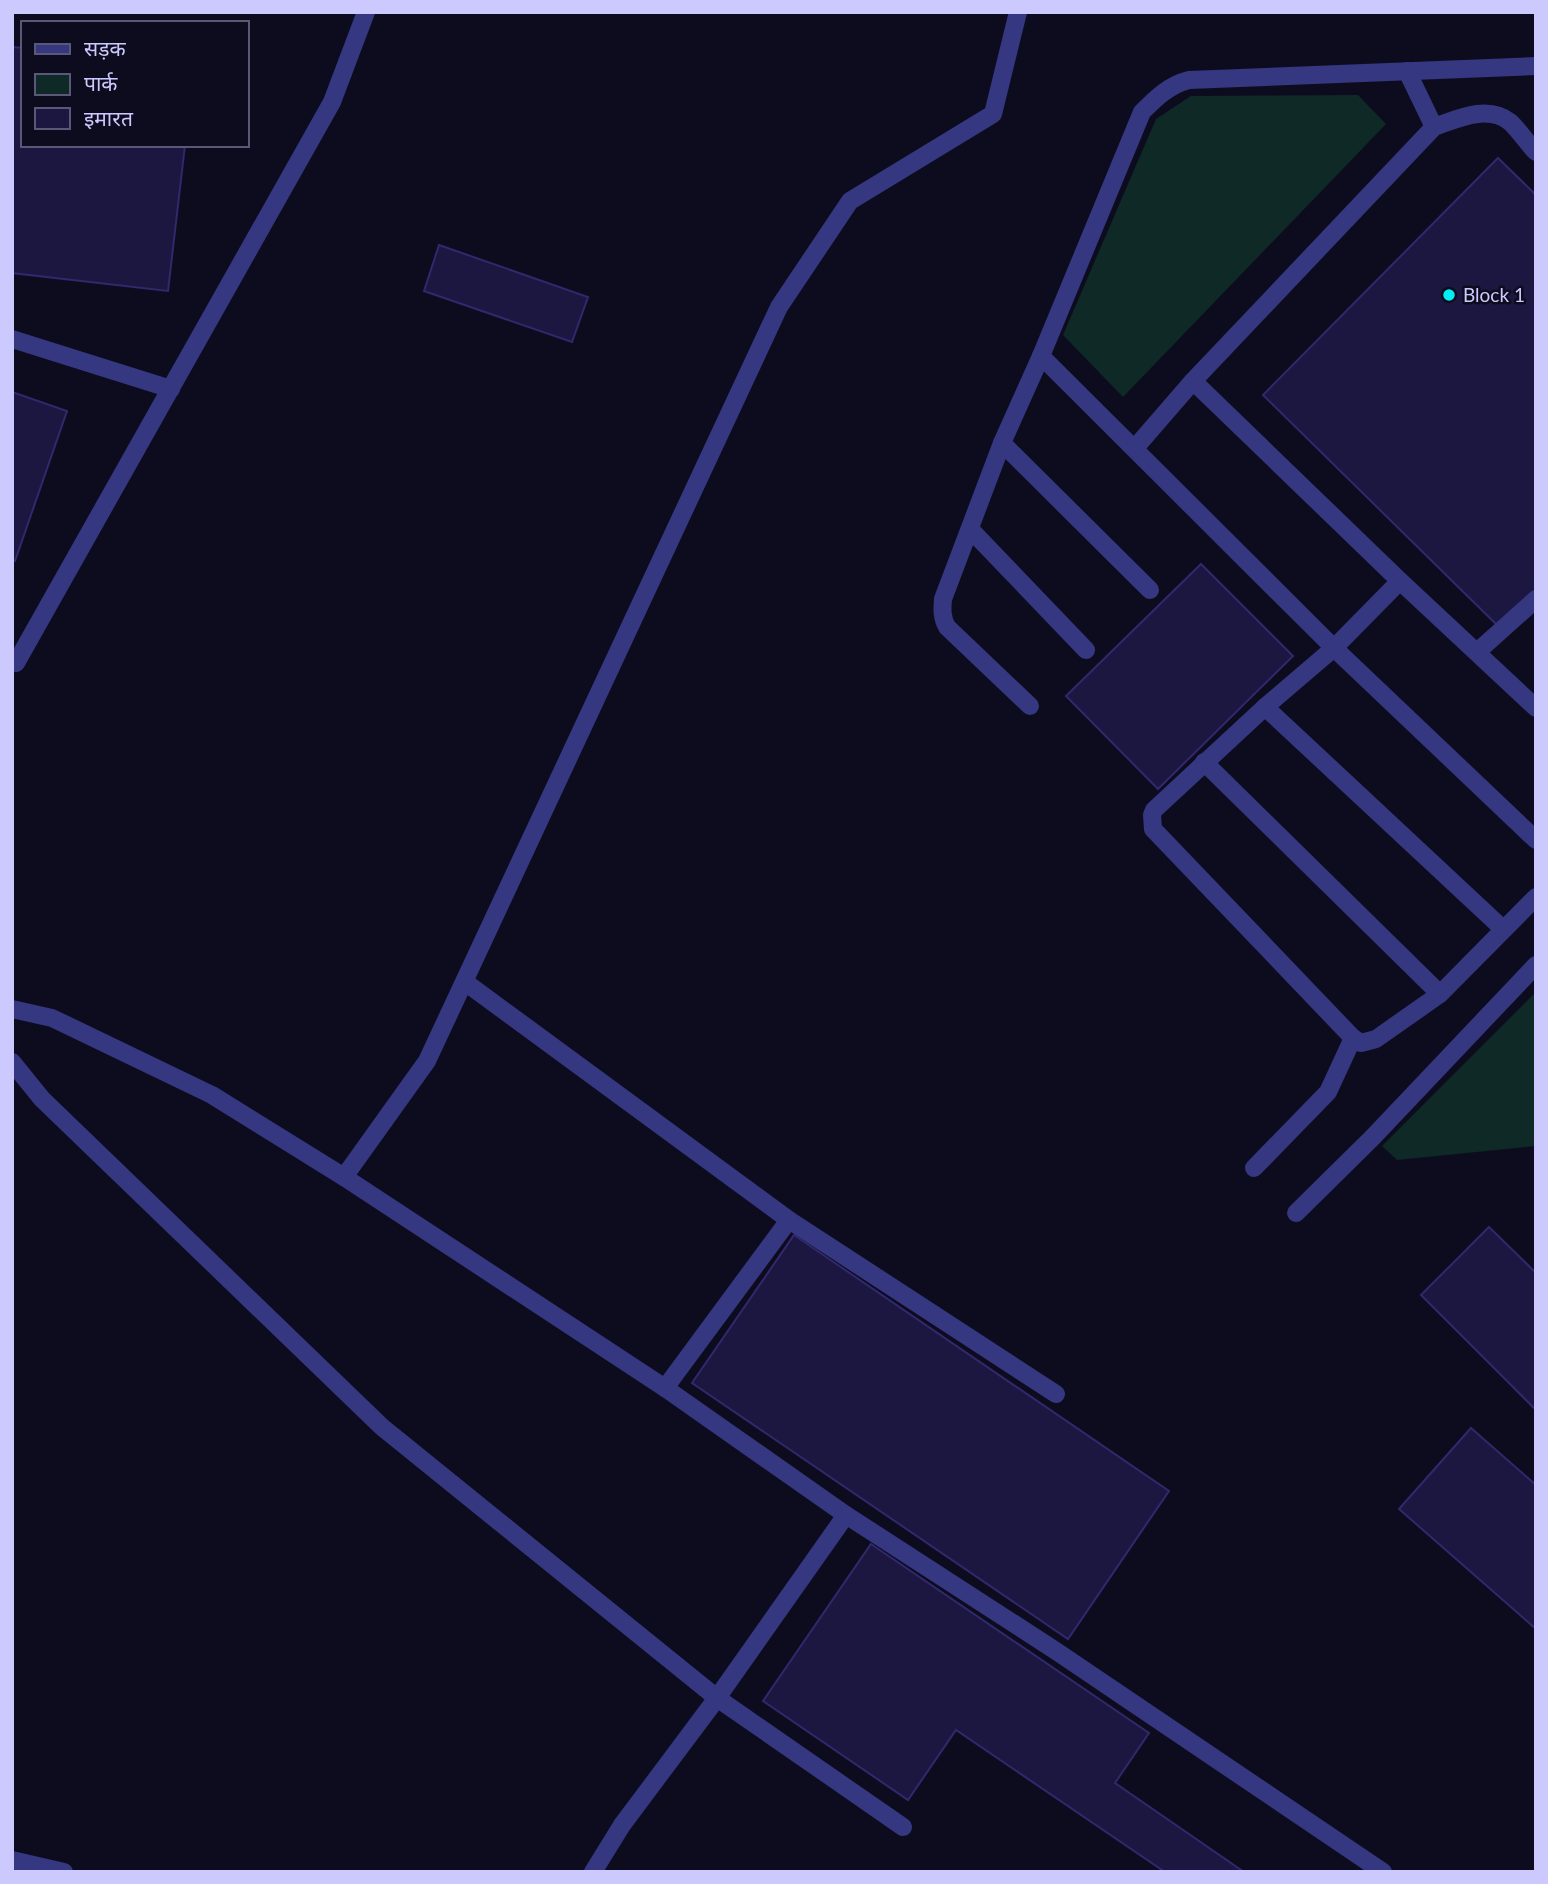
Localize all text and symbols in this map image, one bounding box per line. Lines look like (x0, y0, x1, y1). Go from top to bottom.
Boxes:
legend (21, 21, 248, 147)
text: सड़क (84, 35, 126, 60)
text: पार्क (84, 70, 118, 95)
text: इमारत (84, 105, 134, 130)
place label: Block 1 (1463, 283, 1525, 306)
marker: Block 1 (1441, 287, 1457, 303)

